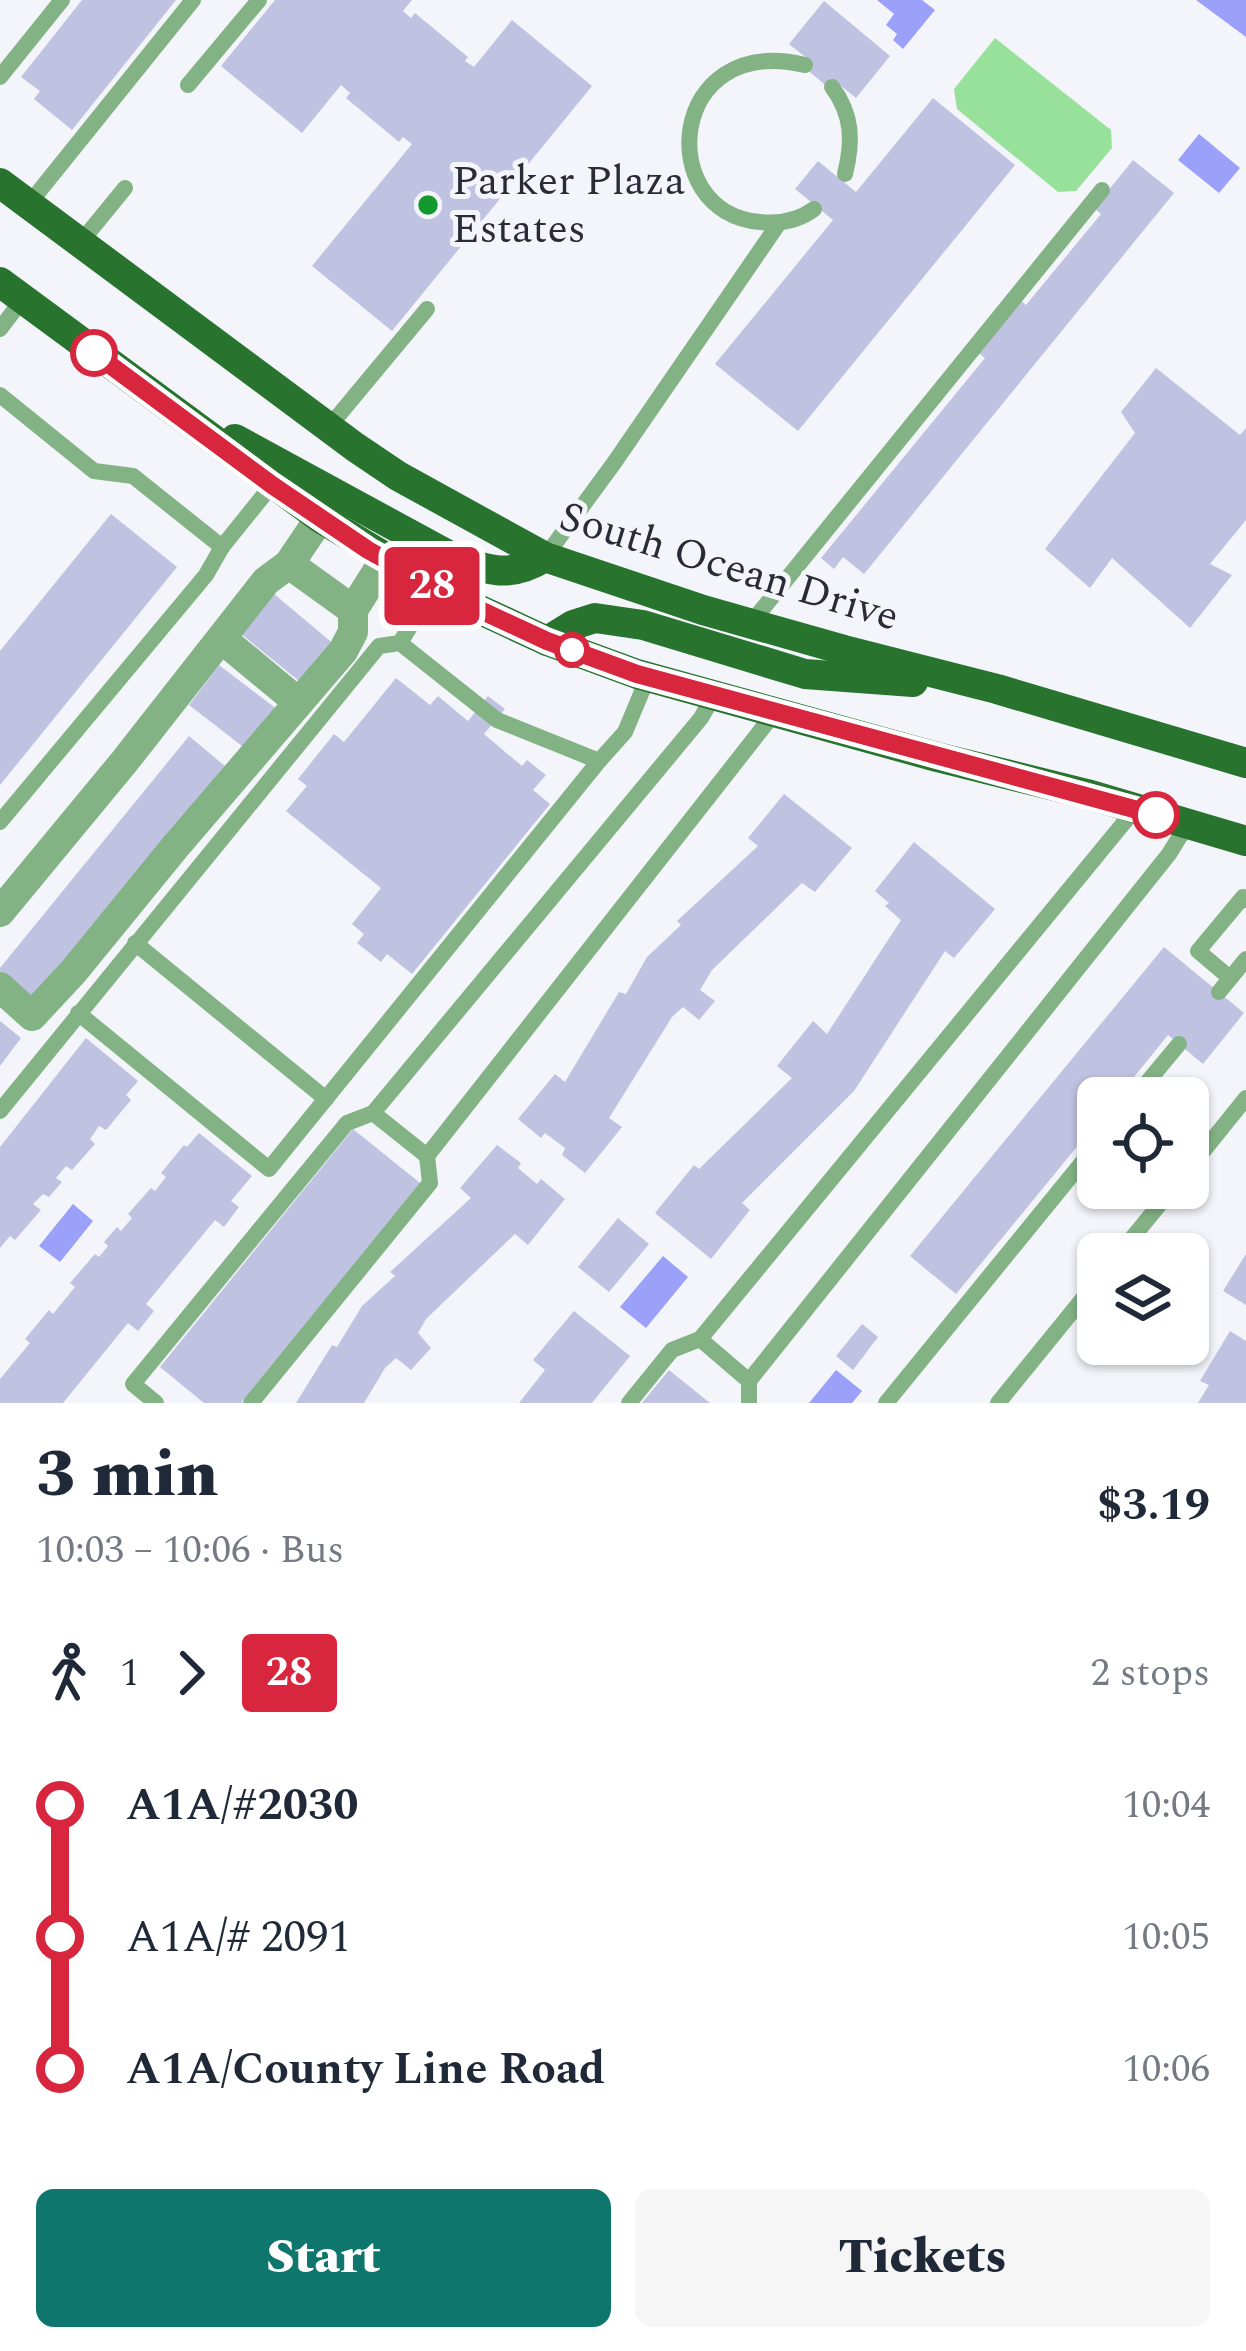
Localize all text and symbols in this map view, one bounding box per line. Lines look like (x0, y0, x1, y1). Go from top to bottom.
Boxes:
place label: Parker Plaza Estates (452, 150, 686, 261)
marker: Parker Plaza Estates (415, 192, 441, 218)
unlabelled marker (72, 331, 116, 375)
street label: South Ocean Drive (551, 485, 907, 649)
line badge: 28 (378, 547, 486, 625)
text: 28 (408, 554, 456, 617)
unlabelled marker (556, 634, 588, 666)
unlabelled marker (1134, 793, 1178, 837)
map controls (1077, 1077, 1209, 1365)
button: locate (1077, 1077, 1209, 1209)
button: layers (1077, 1233, 1209, 1365)
text: 3 min (36, 1425, 219, 1526)
text: $3.19 (1097, 1471, 1210, 1540)
text: 10:03 – 10:06 · Bus (36, 1521, 344, 1580)
icon: walk (36, 1640, 102, 1706)
icon: forward (158, 1640, 224, 1706)
text: 28 (266, 1641, 313, 1704)
text: 1 (120, 1644, 140, 1703)
text: 2 stops (1090, 1644, 1210, 1703)
text: A1A/#2030 (126, 1771, 358, 1840)
text: 10:04 (1122, 1776, 1210, 1835)
text: A1A/# 2091 (126, 1903, 351, 1972)
text: 10:05 (1122, 1908, 1210, 1967)
text: A1A/County Line Road (126, 2035, 605, 2104)
text: 10:06 (1122, 2040, 1210, 2099)
button: Start (36, 2189, 611, 2327)
button: Tickets (635, 2189, 1210, 2327)

